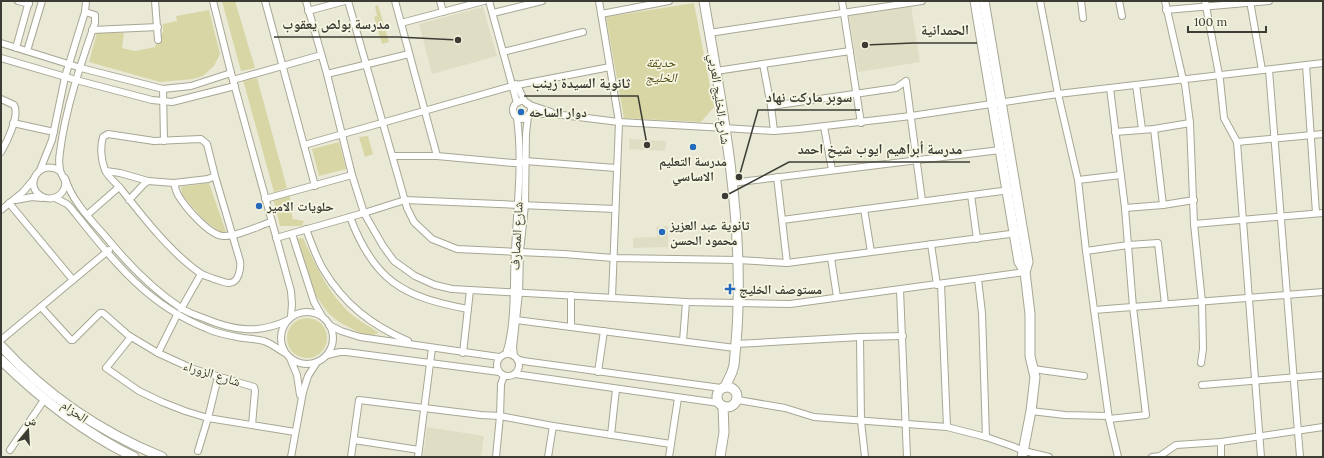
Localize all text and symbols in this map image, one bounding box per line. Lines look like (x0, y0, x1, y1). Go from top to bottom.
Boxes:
scale bar (1188, 8, 1266, 34)
callout: مدرسة بولص يعقوب (274, 11, 398, 37)
text: 100 m (1194, 14, 1227, 29)
text: مدرسة بولص يعقوب (282, 15, 390, 33)
callout: الحمدانية (913, 17, 977, 43)
text: الحمدانية (921, 21, 969, 39)
street label: شارع الخليج العربي (702, 53, 734, 146)
park label: حديقة الخليج (645, 54, 678, 86)
callout: ثانوية السيدة زينب (524, 70, 638, 96)
text: ثانوية السيدة زينب (532, 74, 630, 92)
callout: سوبر ماركت نهاد (758, 84, 860, 110)
text: سوبر ماركت نهاد (766, 88, 852, 106)
place label: دوار الساحه (529, 104, 587, 121)
marker: دوار الساحه (516, 107, 526, 117)
callout: مدرسة أبراهيم ايوب شيخ احمد (789, 136, 970, 162)
text: مدرسة أبراهيم ايوب شيخ احمد (798, 140, 962, 159)
marker: مدرسة التعليم الاساسي (688, 142, 698, 152)
place label: مدرسة التعليم الاساسي (659, 153, 727, 187)
place label: حلويات الامير (266, 198, 334, 215)
marker: حلويات الامير (254, 201, 264, 211)
street label: شارع المصارف (506, 201, 528, 271)
place label: ثانوية عبد العزيز محمود الحسن (669, 217, 750, 249)
marker: ثانوية عبد العزيز محمود الحسن (657, 227, 667, 237)
place label: مستوصف الخليج (739, 281, 822, 298)
marker: مستوصف الخليج (724, 283, 736, 295)
street label: شارع الزوراء (181, 357, 243, 391)
street label: الحزام (58, 396, 92, 427)
north arrow (8, 410, 48, 450)
text: ش (23, 412, 39, 430)

